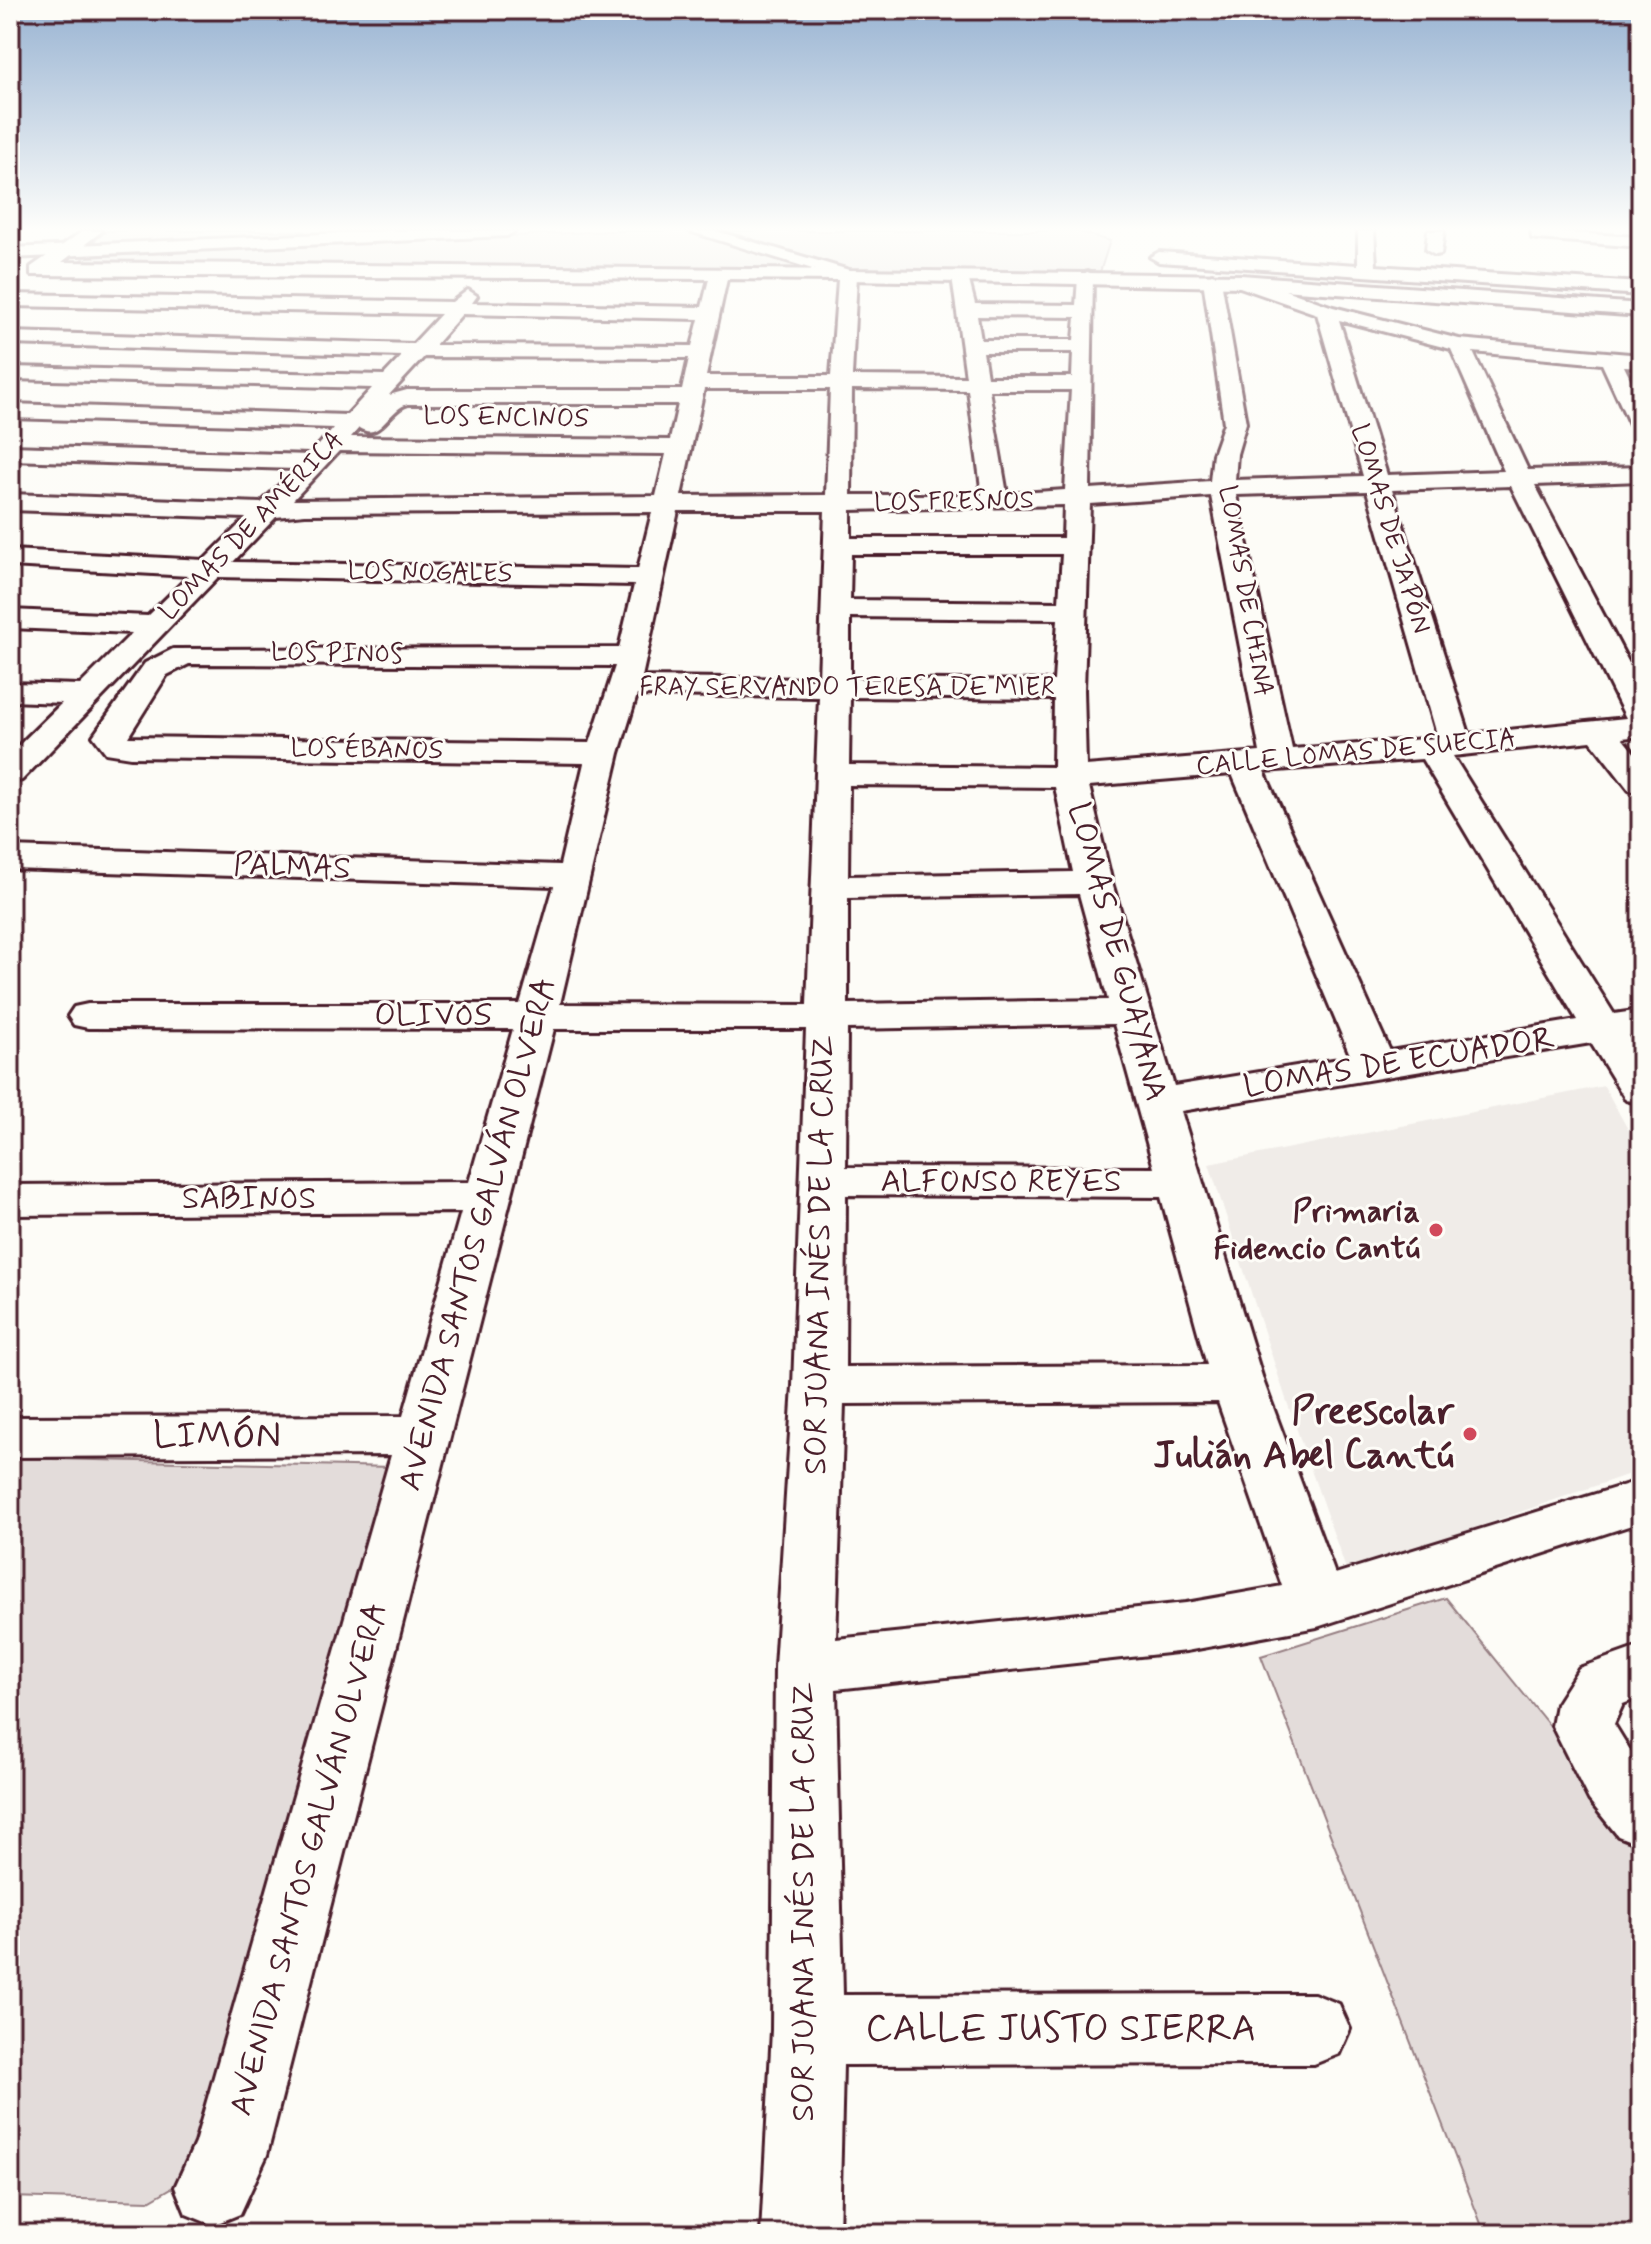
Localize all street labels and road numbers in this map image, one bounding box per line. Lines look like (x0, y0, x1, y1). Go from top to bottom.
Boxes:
street label: LOS ENCINOS (423, 400, 589, 436)
street label: LOMAS DE JAPÓN (1342, 420, 1438, 638)
street label: LOMAS DE AMÉRICA (151, 422, 352, 628)
street label: LOMAS DE CHINA (1210, 483, 1280, 699)
street label: LOS FRESNOS (874, 484, 1034, 520)
street label: LOS NOGALES (347, 555, 513, 591)
street label: LOS PINOS (271, 636, 403, 672)
street label: FRAY SERVANDO TERESA DE MIER (639, 671, 1055, 705)
street label: CALLE LOMAS DE SUECIA (1195, 722, 1517, 784)
street label: LOS ÉBANOS (290, 730, 444, 768)
street label: LOMAS DE GUAYANA (1057, 798, 1177, 1106)
street label: PALMAS (233, 844, 351, 890)
street label: AVENIDA SANTOS GALVÁN OLVERA (389, 973, 567, 1495)
street label: OLIVOS (374, 995, 492, 1037)
street label: LOMAS DE ECUADOR (1241, 1018, 1557, 1108)
street label: SOR JUANA INÉS DE LA CRUZ (795, 1035, 845, 1475)
street label: ALFONSO REYES (880, 1161, 1122, 1203)
street label: SABINOS (182, 1178, 316, 1220)
street label: LIMÓN (153, 1412, 281, 1461)
street label: AVENIDA SANTOS GALVÁN OLVERA (220, 1598, 398, 2120)
street label: SOR JUANA INÉS DE LA CRUZ (783, 1682, 825, 2122)
street label: CALLE JUSTO SIERRA (866, 2005, 1256, 2054)

